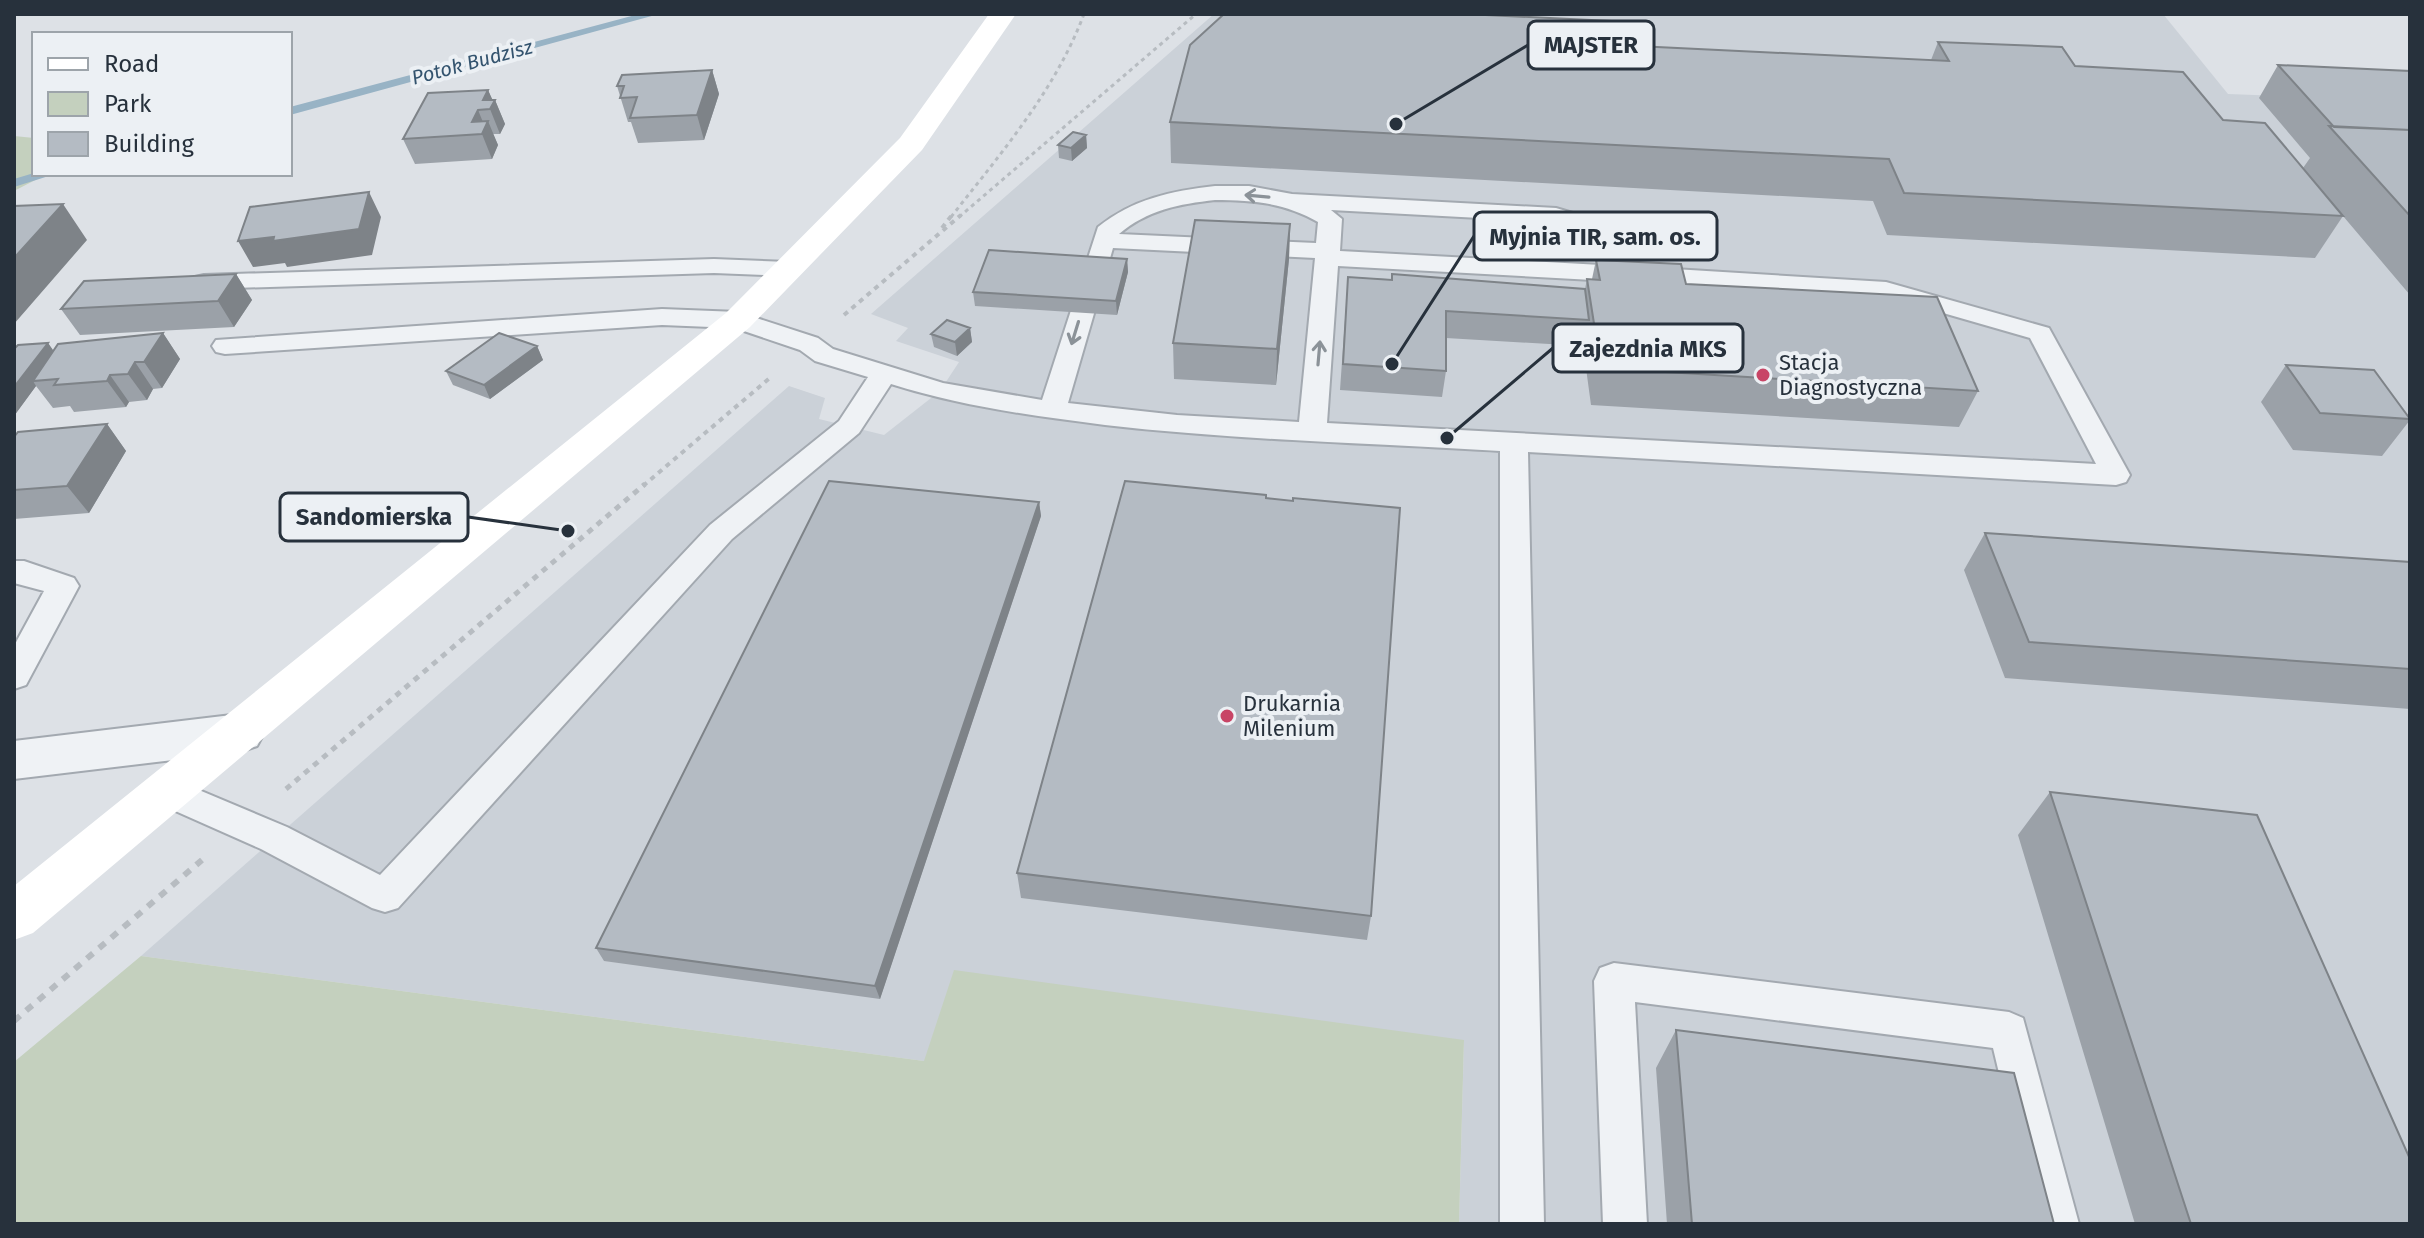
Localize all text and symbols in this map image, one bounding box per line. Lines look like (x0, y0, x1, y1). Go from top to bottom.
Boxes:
callout: MAJSTER (1528, 21, 1654, 69)
text: MAJSTER (1544, 31, 1638, 59)
legend (32, 32, 292, 176)
water label: Potok Budzisz (409, 34, 535, 90)
text: Road (104, 50, 159, 78)
text: Park (104, 90, 152, 118)
text: Building (104, 130, 194, 158)
one-way arrow (1244, 188, 1271, 203)
callout: Myjnia TIR, sam. os. (1474, 212, 1717, 260)
text: Myjnia TIR, sam. os. (1489, 223, 1701, 251)
one-way arrow (1067, 320, 1082, 346)
callout: Zajezdnia MKS (1553, 324, 1743, 372)
text: Zajezdnia MKS (1569, 335, 1727, 363)
one-way arrow (1312, 341, 1327, 367)
place label: Stacja Diagnostyczna (1779, 349, 1922, 401)
marker: Stacja Diagnostyczna (1754, 366, 1772, 384)
callout: Sandomierska (280, 493, 468, 541)
text: Sandomierska (296, 503, 452, 531)
place label: Drukarnia Milenium (1243, 690, 1341, 742)
marker: Drukarnia Milenium (1218, 707, 1236, 725)

